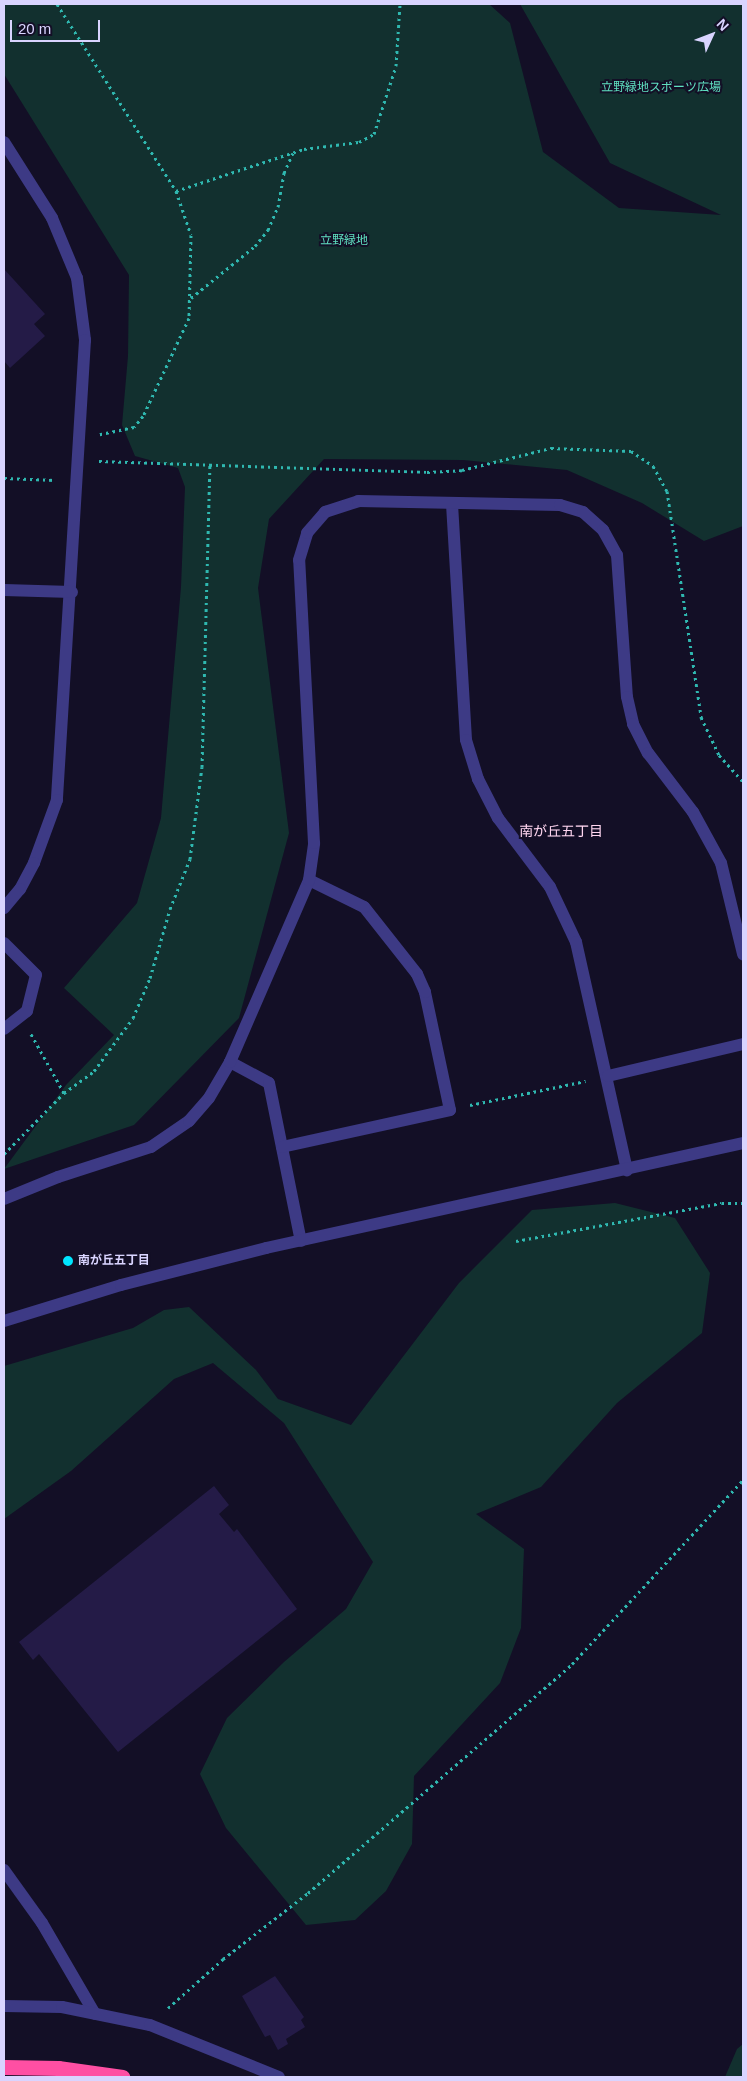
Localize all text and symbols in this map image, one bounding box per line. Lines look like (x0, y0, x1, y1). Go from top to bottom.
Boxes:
scale bar (12, 10, 102, 42)
north arrow (687, 10, 737, 60)
text: N (714, 16, 732, 34)
text: 20 m (18, 20, 51, 37)
park label: 立野緑地スポーツ広場 (601, 81, 721, 95)
park label: 立野緑地 (320, 234, 368, 248)
district label: 南が丘五丁目 (519, 823, 603, 839)
place label: 南が丘五丁目 (78, 1254, 150, 1268)
marker: 南が丘五丁目 (62, 1255, 74, 1267)

